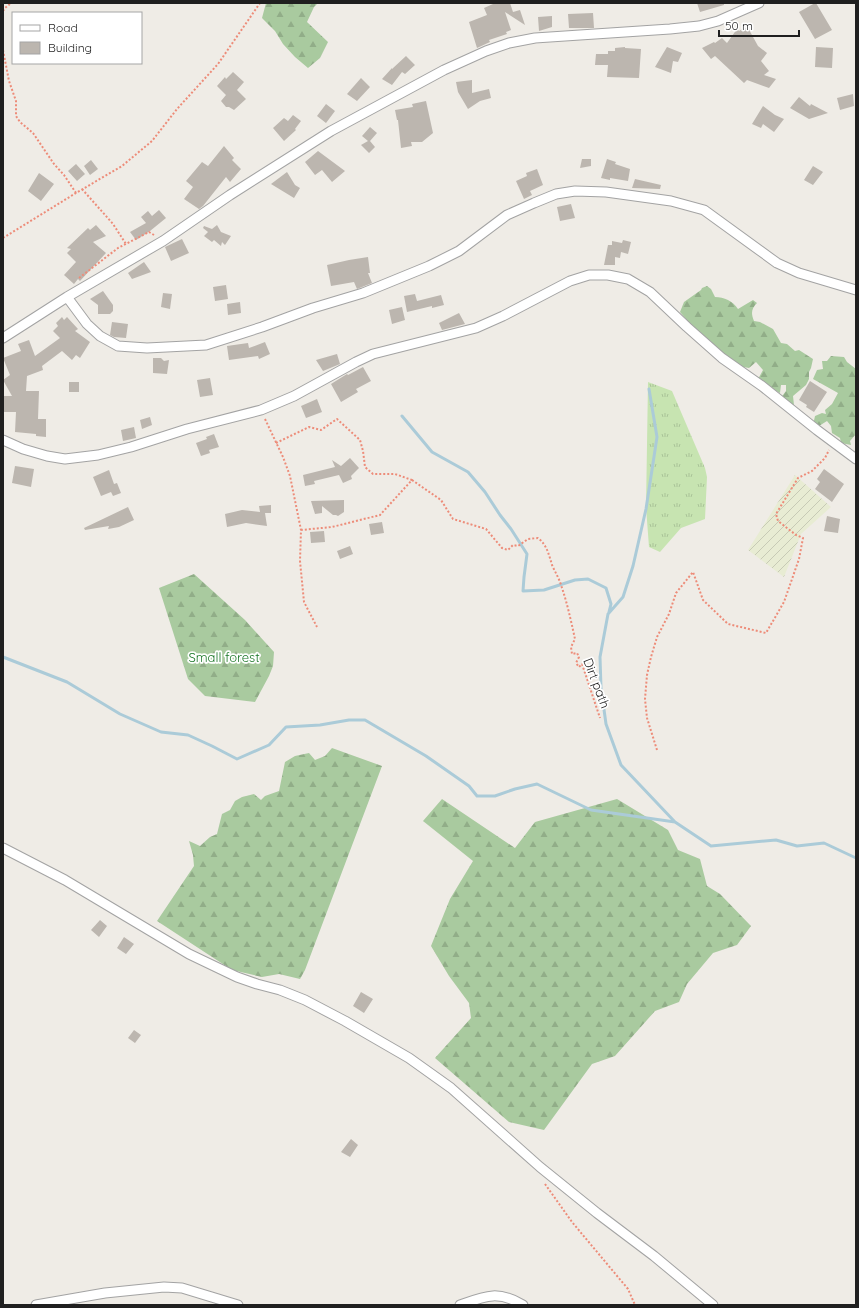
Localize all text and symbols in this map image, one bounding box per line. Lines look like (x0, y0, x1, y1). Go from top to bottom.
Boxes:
legend (12, 12, 142, 64)
scale bar (719, 12, 799, 38)
text: 50 m (725, 18, 753, 33)
text: Road (48, 20, 78, 35)
text: Building (48, 40, 92, 55)
park label: Small forest (188, 649, 260, 665)
street label: Dirt path (580, 656, 614, 710)

